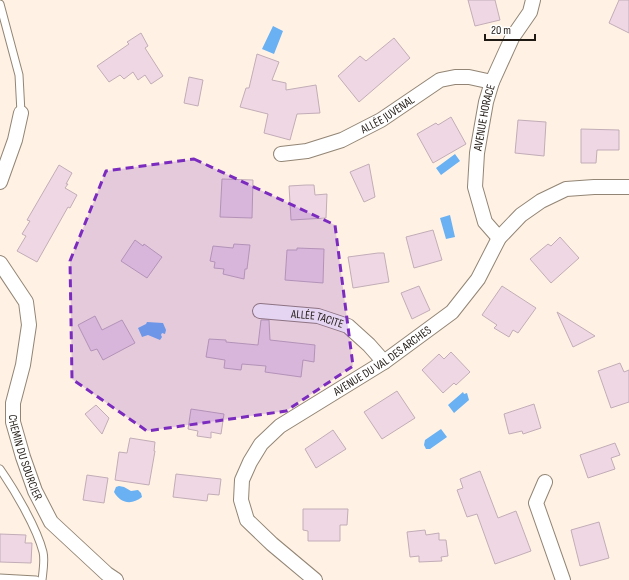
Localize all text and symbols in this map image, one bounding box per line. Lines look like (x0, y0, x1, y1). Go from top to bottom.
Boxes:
scale bar (485, 16, 535, 42)
text: 20 m (491, 23, 511, 38)
street label: AVENUE HORACE (470, 83, 499, 153)
street label: ALLÉE JUVENAL (357, 92, 418, 138)
street label: ALLÉE TACITE (289, 307, 345, 332)
street label: AVENUE DU VAL DES ARCHES (330, 323, 434, 400)
street label: CHEMIN DU SOURCIER (5, 414, 46, 504)

